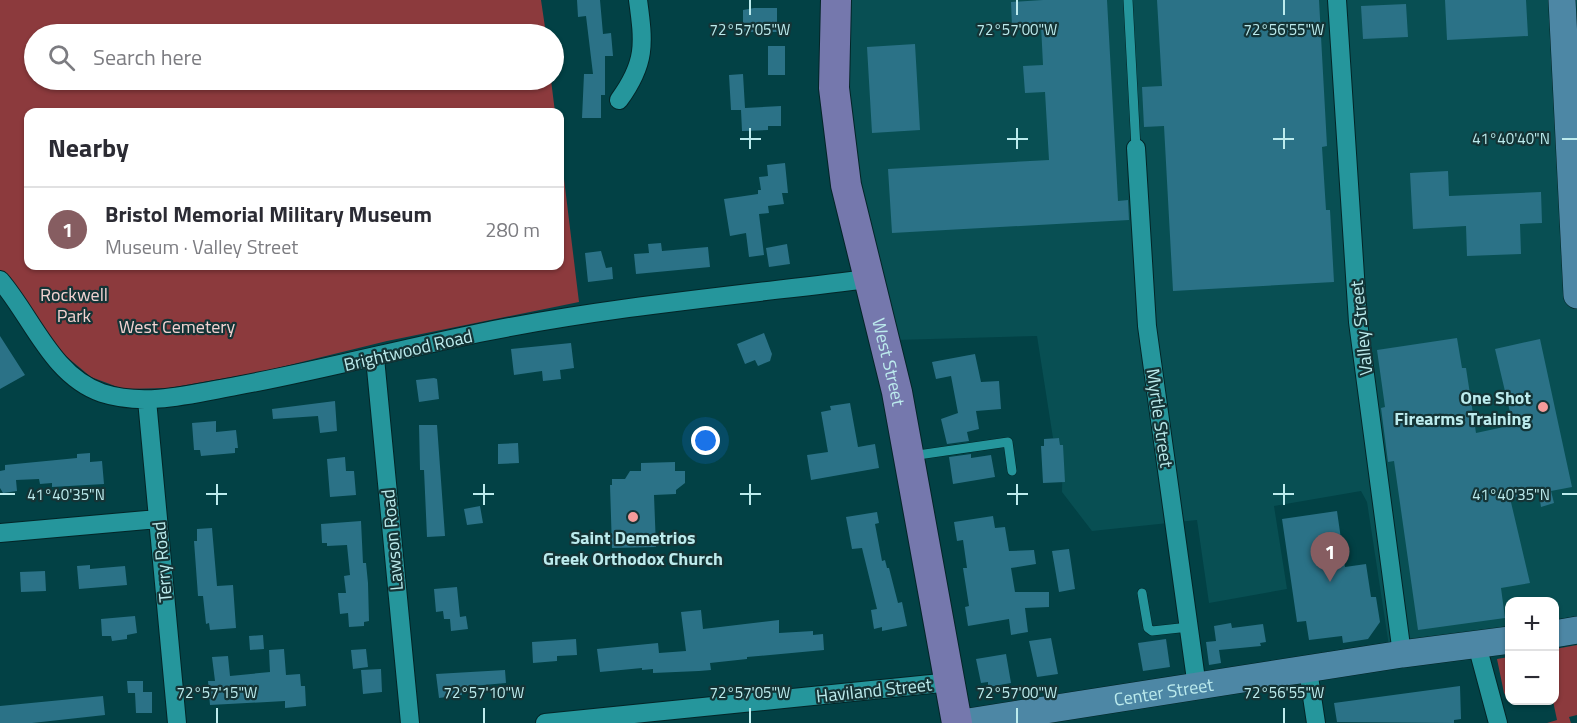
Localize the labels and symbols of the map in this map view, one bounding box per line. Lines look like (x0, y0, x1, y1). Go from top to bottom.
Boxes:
text: 72°57'05"W (710, 18, 790, 41)
text: 72°57'00"W (977, 18, 1057, 41)
text: 72°56'55"W (1244, 18, 1324, 41)
text: 41°40'40"N (1472, 127, 1550, 150)
street label: Valley Street (1343, 279, 1379, 377)
park label: Rockwell Park (40, 281, 108, 329)
park label: West Cemetery (119, 313, 236, 340)
street label: West Street (866, 315, 913, 409)
street label: Brightwood Road (341, 322, 475, 378)
street label: Myrtle Street (1140, 367, 1180, 470)
place label: One Shot Firearms Training (1394, 384, 1531, 432)
marker: One Shot Firearms Training (1536, 400, 1550, 414)
your location (691, 426, 720, 455)
text: 41°40'35"N (27, 483, 105, 506)
text: 41°40'35"N (1472, 483, 1550, 506)
street label: Lawson Road (374, 488, 410, 592)
marker: Saint Demetrios Greek Orthodox Church (626, 510, 640, 524)
street label: Terry Road (145, 520, 179, 604)
place label: Saint Demetrios Greek Orthodox Church (543, 524, 723, 572)
pin: 1 (1310, 532, 1350, 582)
street label: Haviland Street (815, 670, 934, 710)
street label: Center Street (1112, 670, 1216, 713)
text: 72°57'15"W (177, 681, 257, 704)
text: 72°57'10"W (444, 681, 524, 704)
text: 72°57'05"W (710, 681, 790, 704)
text: 72°57'00"W (977, 681, 1057, 704)
text: 72°56'55"W (1244, 681, 1324, 704)

